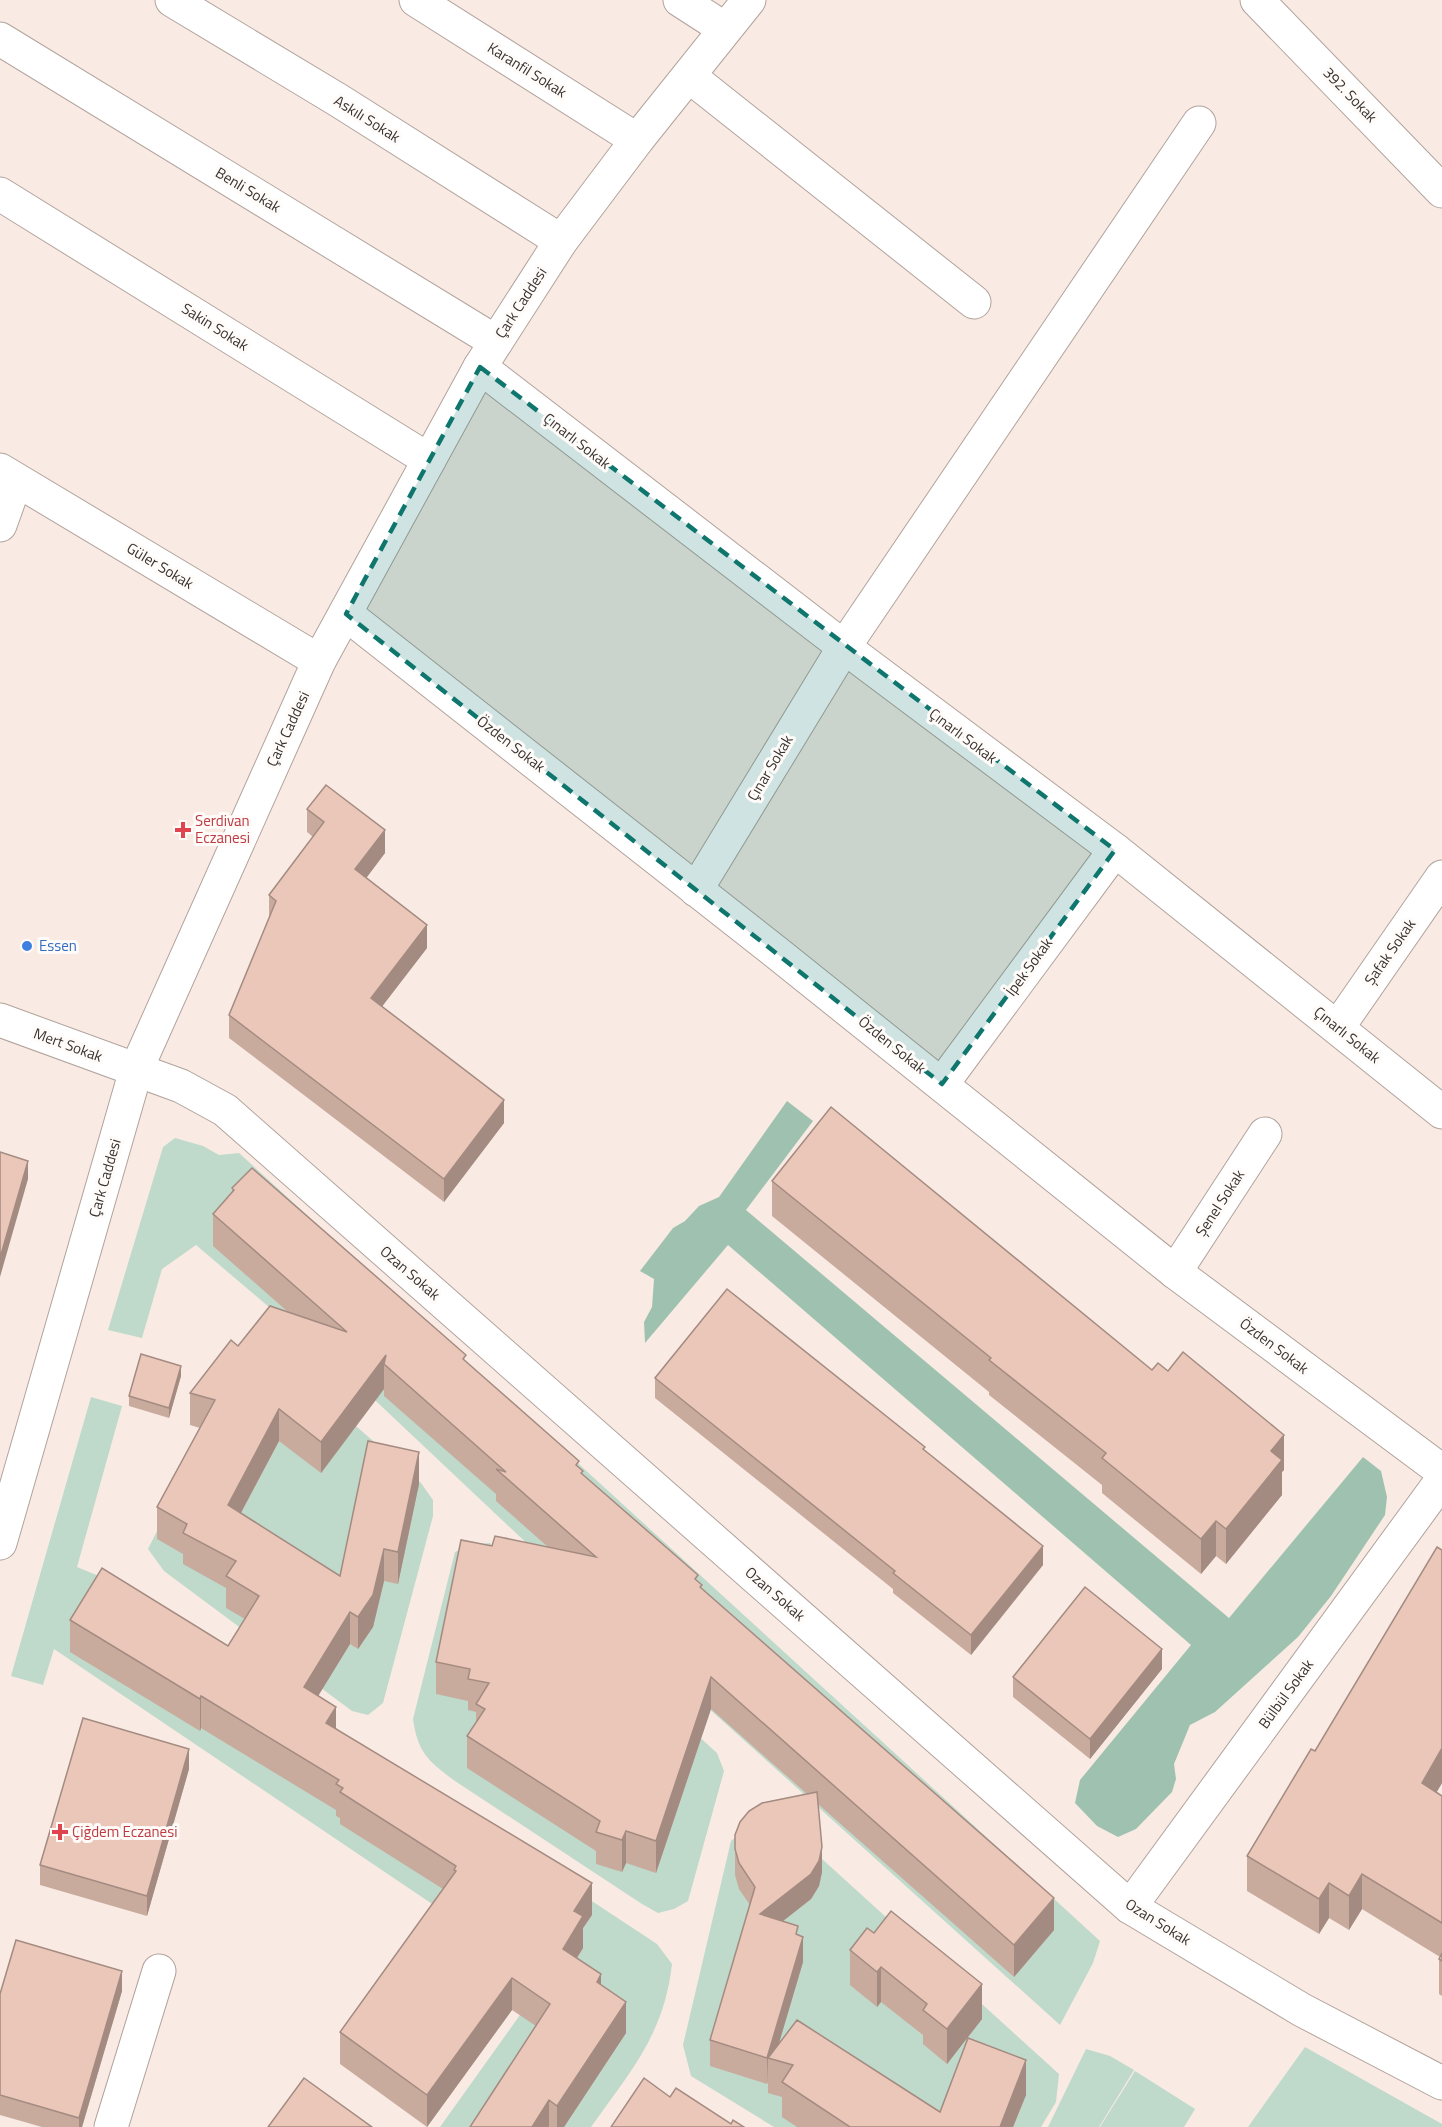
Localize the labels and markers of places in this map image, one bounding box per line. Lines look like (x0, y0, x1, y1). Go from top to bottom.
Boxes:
place label: Serdivan Eczanesi (195, 809, 250, 849)
marker: Serdivan Eczanesi (176, 823, 190, 837)
place label: Essen (39, 934, 77, 957)
marker: Essen (20, 939, 34, 953)
place label: Çiğdem Eczanesi (72, 1820, 177, 1843)
marker: Çiğdem Eczanesi (53, 1825, 67, 1839)

